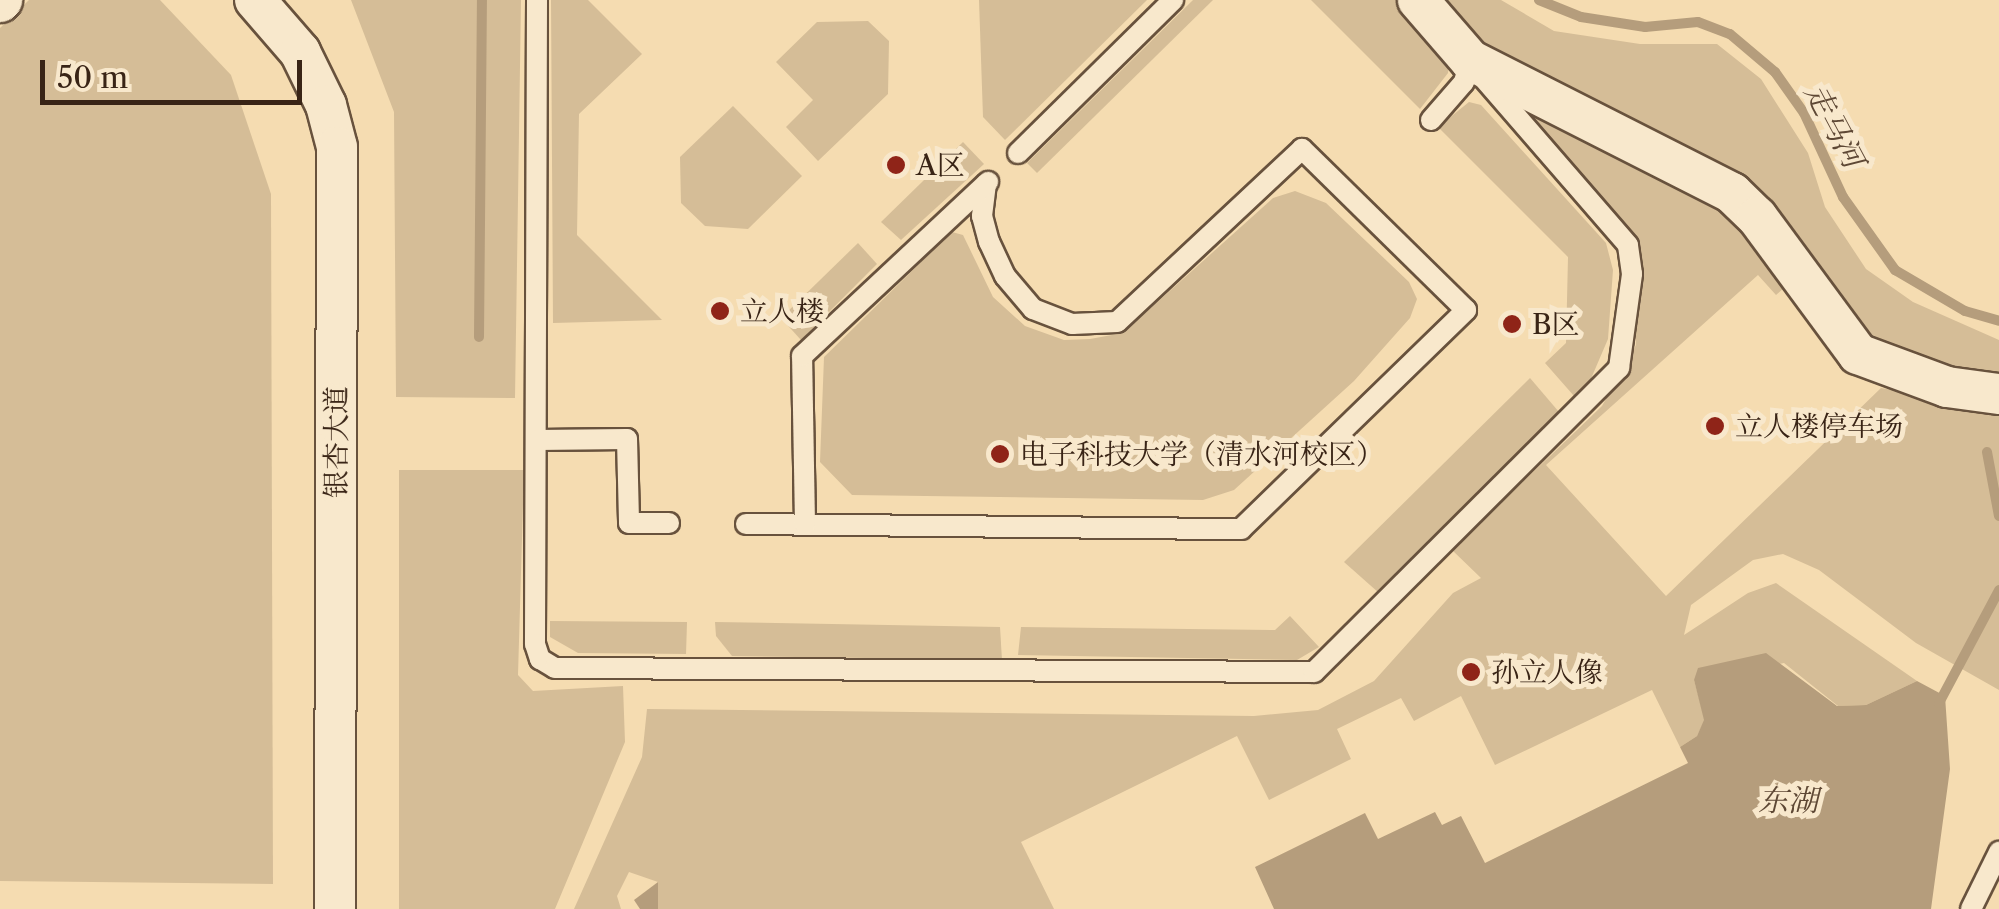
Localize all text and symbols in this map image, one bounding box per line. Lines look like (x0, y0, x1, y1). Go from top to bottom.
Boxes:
scale bar (45, 40, 308, 102)
text: 50 m (57, 59, 128, 96)
water label: 走马河 (1797, 78, 1871, 174)
place label: A区 (916, 148, 965, 182)
marker: A区 (885, 154, 907, 176)
place label: 立人楼 (740, 294, 824, 328)
marker: 立人楼 (709, 300, 731, 322)
place label: B区 (1532, 307, 1580, 341)
marker: B区 (1501, 313, 1523, 335)
street label: 银杏大道 (319, 386, 353, 498)
place label: 立人楼停车场 (1735, 409, 1903, 443)
marker: 立人楼停车场 (1704, 415, 1726, 437)
place label: 电子科技大学（清水河校区） (1020, 437, 1384, 471)
marker: 电子科技大学（清水河校区） (989, 443, 1011, 465)
place label: 孙立人像 (1491, 655, 1603, 689)
marker: 孙立人像 (1460, 661, 1482, 683)
water label: 东湖 (1758, 783, 1818, 819)

